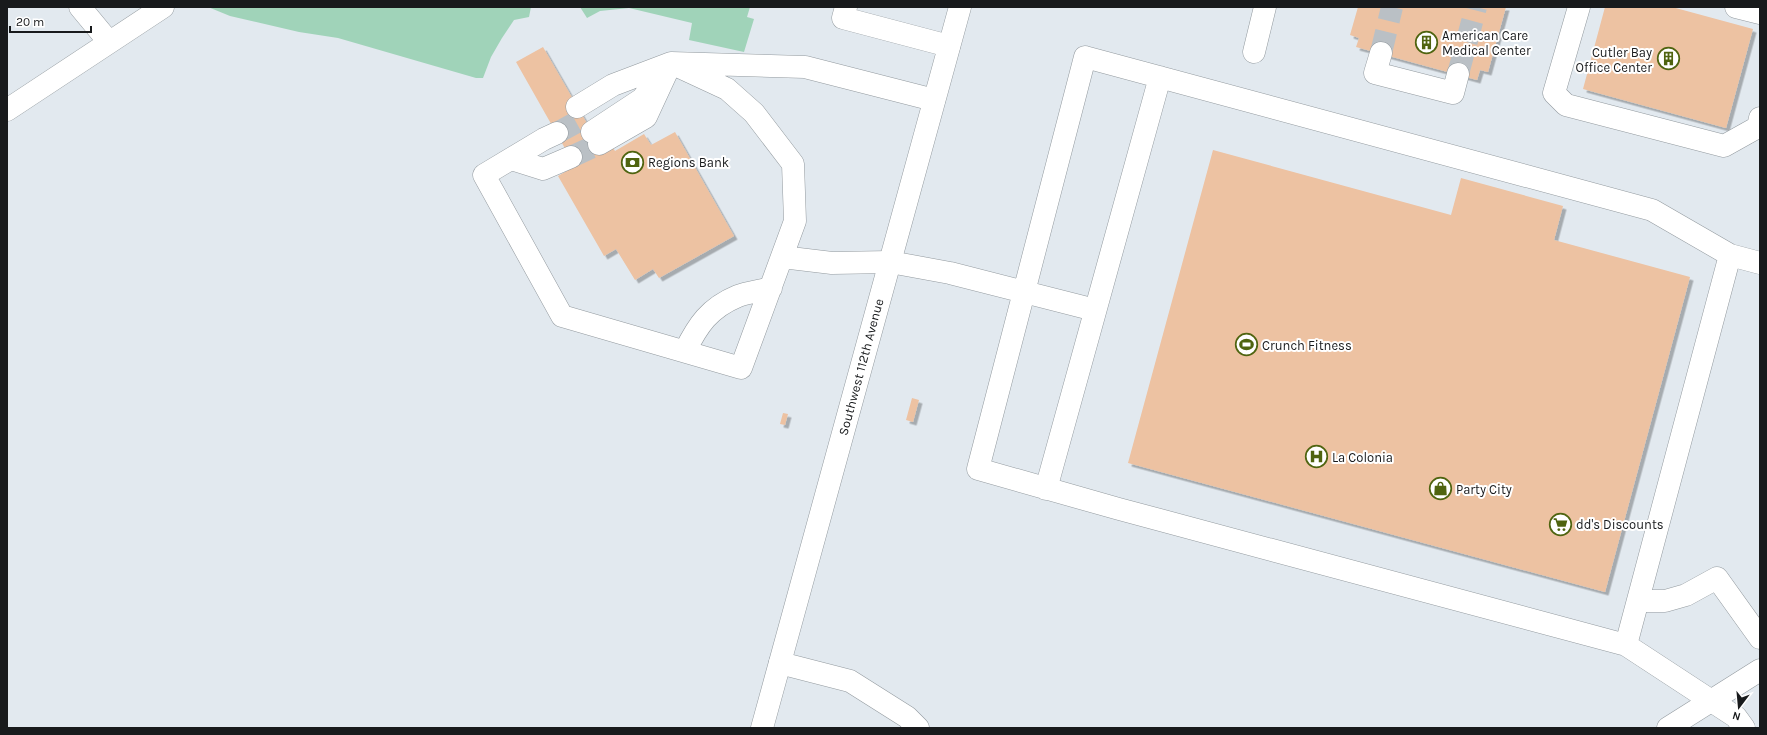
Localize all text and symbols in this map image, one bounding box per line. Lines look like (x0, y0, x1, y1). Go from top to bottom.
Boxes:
scale bar (10, 8, 91, 34)
text: 20 m (16, 15, 44, 29)
place label: American Care Medical Center (1442, 28, 1531, 58)
building icon: American Care Medical Center (1414, 29, 1440, 55)
place label: Cutler Bay Office Center (1576, 45, 1652, 75)
building icon: Cutler Bay Office Center (1655, 46, 1681, 72)
bank icon: Regions Bank (619, 149, 645, 175)
place label: Regions Bank (648, 155, 729, 170)
street label: Southwest 112th Avenue (835, 297, 887, 437)
sports icon: Crunch Fitness (1233, 332, 1259, 358)
place label: Crunch Fitness (1262, 338, 1352, 353)
hospital icon: La Colonia (1304, 444, 1330, 470)
place label: La Colonia (1332, 450, 1393, 465)
shop icon: Party City (1427, 476, 1453, 502)
place label: Party City (1456, 482, 1512, 497)
supermarket icon: dd's Discounts (1548, 511, 1574, 537)
place label: dd's Discounts (1576, 517, 1664, 532)
north arrow (1719, 687, 1759, 727)
text: N (1731, 709, 1742, 723)

